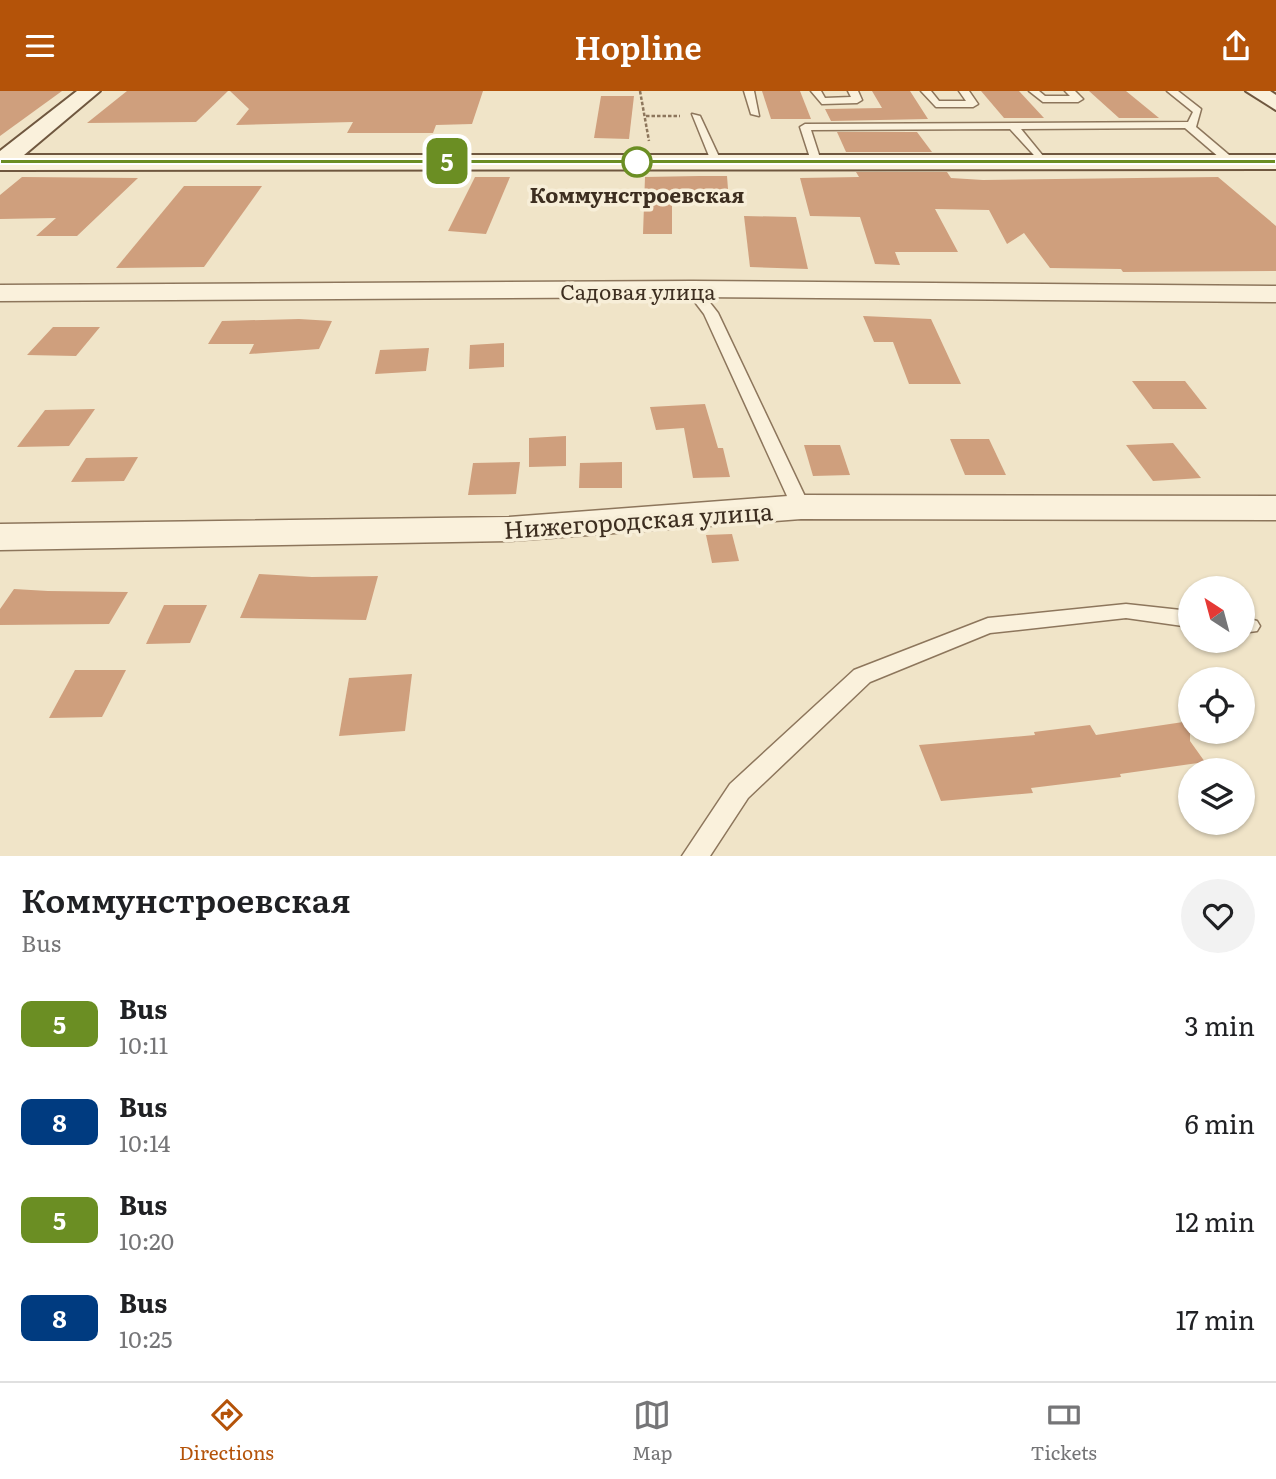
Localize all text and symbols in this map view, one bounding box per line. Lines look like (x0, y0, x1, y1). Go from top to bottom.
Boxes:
text: Hopline (574, 22, 702, 70)
icon: menu (21, 27, 59, 65)
icon: share (1217, 27, 1255, 65)
line badge: 5 (424, 138, 470, 184)
text: 5 (440, 143, 454, 178)
marker: Коммунстроевская (622, 147, 652, 177)
place label: Коммунстроевская (530, 178, 744, 209)
street label: Садовая улица (560, 275, 716, 306)
street label: Нижегородская улица (502, 492, 774, 546)
north arrow (1178, 576, 1255, 653)
map controls (1178, 576, 1255, 835)
button: locate (1178, 667, 1255, 744)
button: layers (1178, 758, 1255, 835)
text: Коммунстроевская (21, 874, 351, 923)
button: heart (1181, 879, 1255, 953)
text: Bus (21, 925, 61, 959)
text: Bus (119, 988, 167, 1027)
text: 3 min (1185, 1005, 1255, 1044)
text: 5 (53, 1006, 66, 1041)
text: 10:11 (119, 1027, 168, 1061)
text: Bus (119, 1086, 167, 1125)
text: 6 min (1185, 1103, 1255, 1142)
text: 8 (52, 1104, 67, 1139)
text: 10:14 (119, 1125, 170, 1159)
text: Bus (119, 1184, 167, 1223)
text: 12 min (1175, 1201, 1255, 1240)
text: 5 (53, 1202, 66, 1237)
text: 10:20 (119, 1223, 174, 1257)
text: Bus (119, 1282, 167, 1321)
text: 17 min (1176, 1299, 1255, 1338)
text: 8 (52, 1300, 67, 1335)
text: 10:25 (119, 1321, 172, 1355)
tab: Directions (179, 1396, 274, 1466)
tab: Map (632, 1396, 673, 1466)
tab: Tickets (1031, 1396, 1097, 1466)

